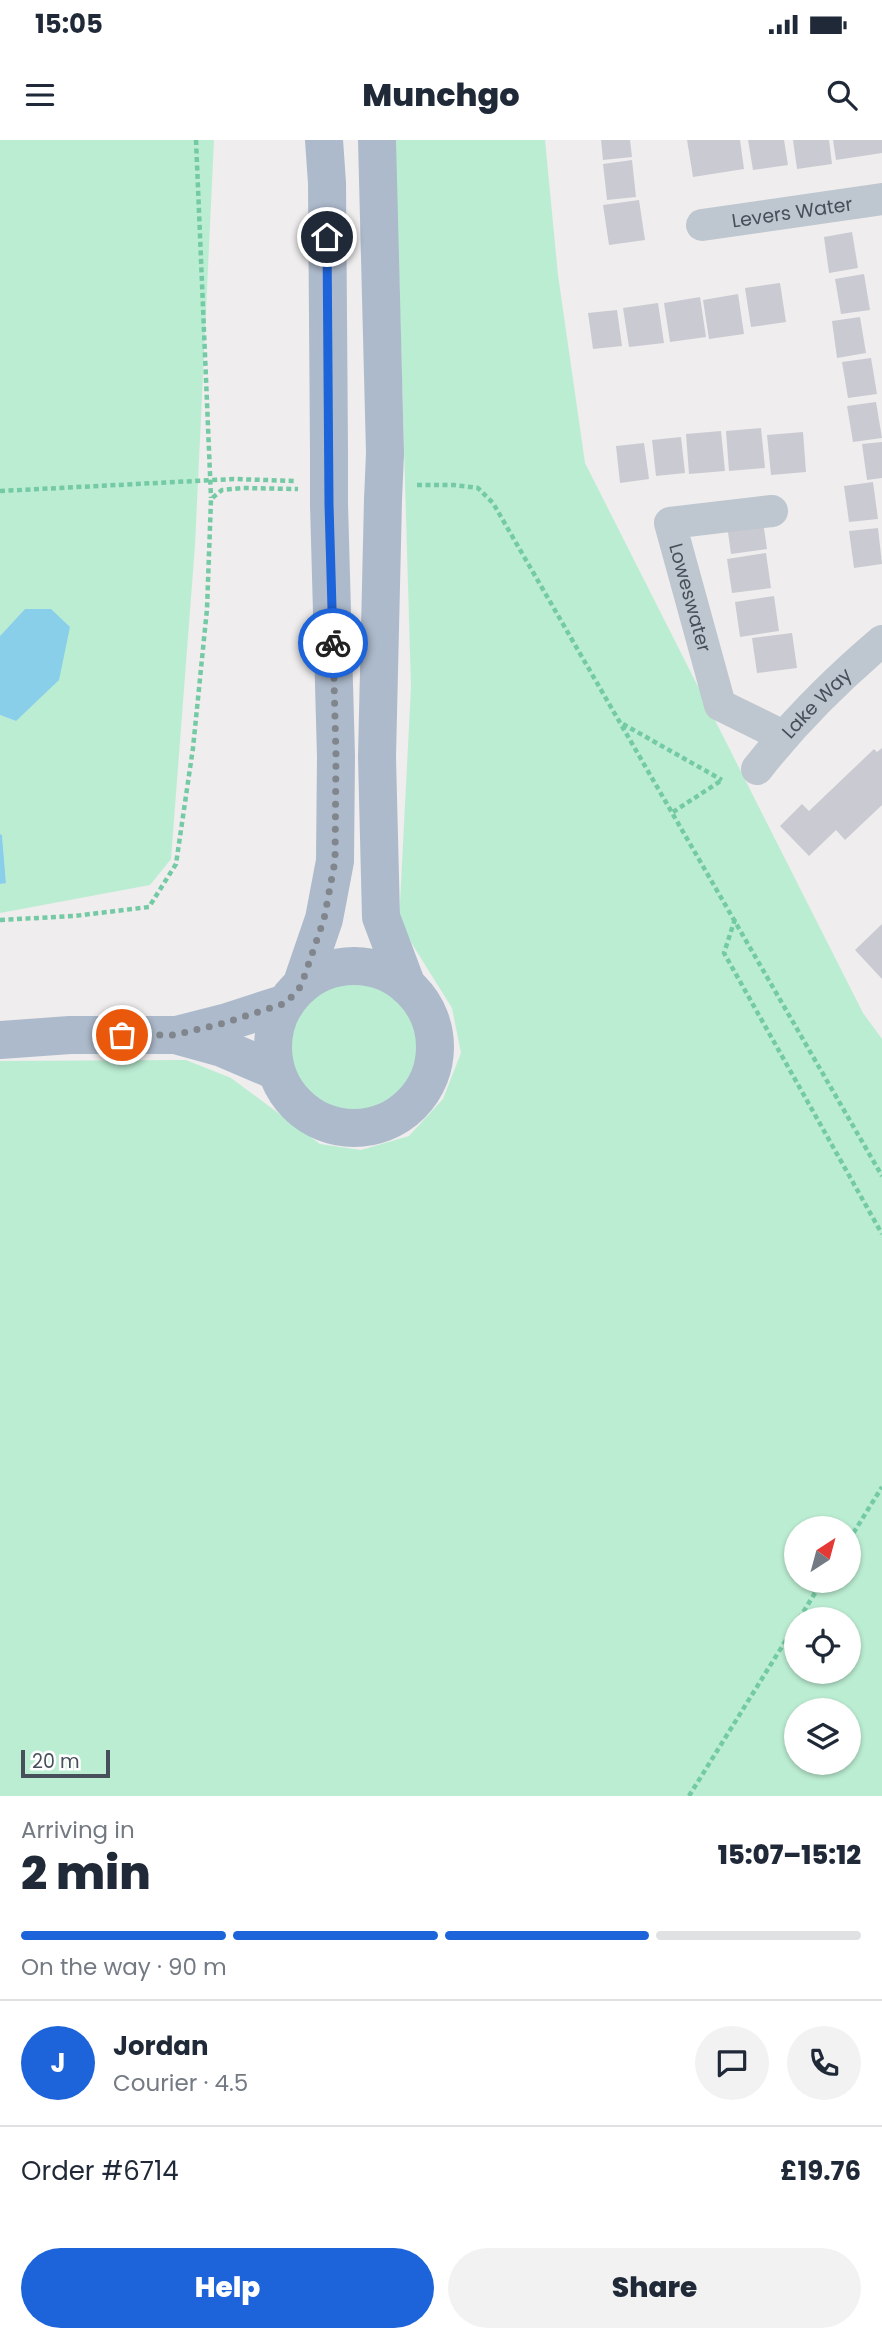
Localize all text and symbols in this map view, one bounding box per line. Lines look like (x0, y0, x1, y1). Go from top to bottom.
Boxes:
text: 15:05 (35, 6, 103, 42)
text: Munchgo (362, 72, 520, 117)
icon: menu (21, 76, 59, 114)
icon: search (823, 76, 861, 114)
street label: Levers Water (730, 190, 854, 235)
pin (297, 207, 357, 267)
icon: home (308, 218, 346, 256)
street label: Loweswater (662, 540, 718, 655)
courier (298, 608, 368, 678)
icon: bike (314, 624, 352, 662)
street label: Lake Way (776, 661, 858, 744)
pin (92, 1005, 152, 1065)
icon: bag (103, 1016, 141, 1054)
north arrow (784, 1516, 861, 1592)
map controls (784, 1516, 861, 1775)
button: locate (784, 1607, 861, 1684)
button: layers (784, 1698, 861, 1775)
scale bar (21, 1747, 110, 1779)
text: 20 m (32, 1748, 80, 1775)
text: Arriving in (21, 1814, 135, 1846)
text: 15:07–15:12 (718, 1837, 861, 1873)
text: 2 min (21, 1841, 151, 1905)
text: On the way · 90 m (21, 1951, 227, 1983)
button: chat (695, 2026, 769, 2100)
button: phone (787, 2026, 861, 2100)
text: Jordan (113, 2028, 209, 2064)
text: J (50, 2045, 66, 2081)
text: Courier · 4.5 (113, 2067, 248, 2099)
text: Order #6714 (21, 2153, 179, 2189)
text: £19.76 (780, 2153, 861, 2189)
button: Help (21, 2248, 434, 2328)
button: Share (448, 2248, 861, 2328)

